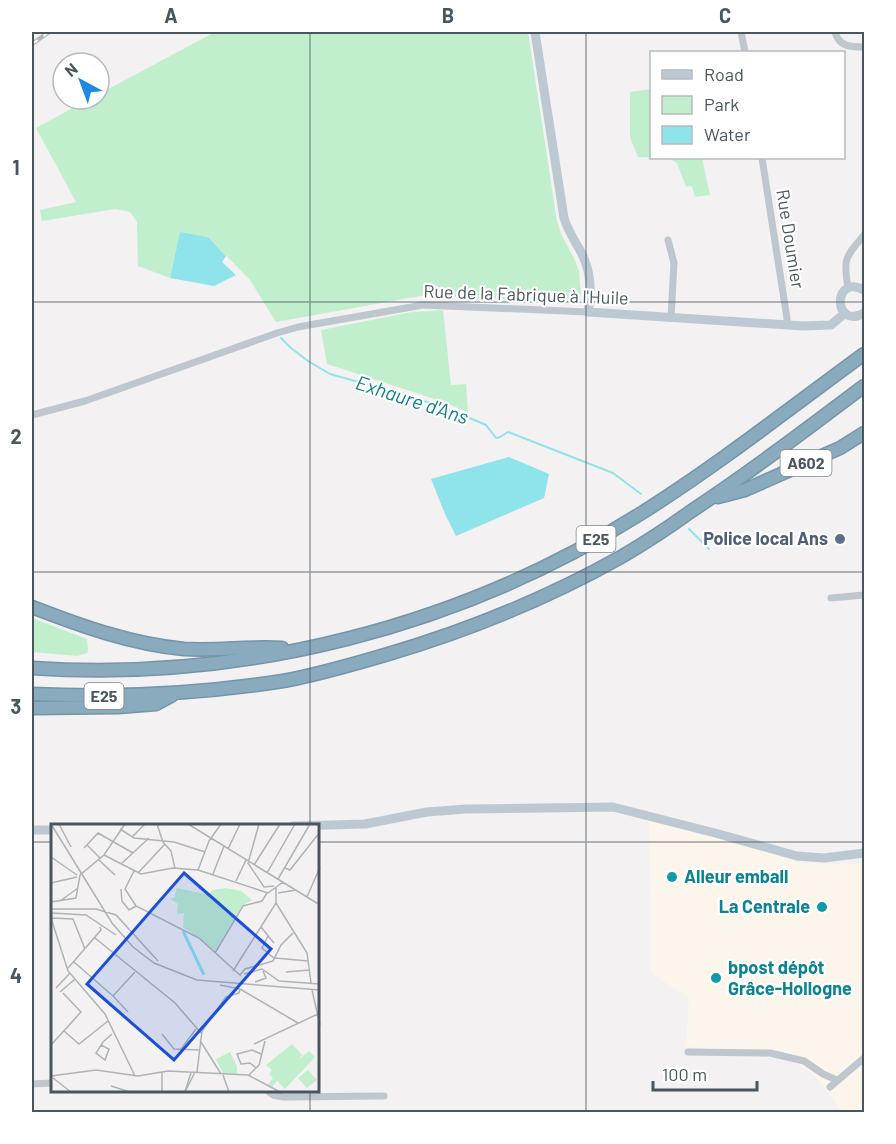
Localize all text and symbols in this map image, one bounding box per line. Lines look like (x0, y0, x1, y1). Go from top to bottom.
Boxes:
text: A (164, 3, 178, 27)
text: B (442, 3, 454, 27)
text: C (719, 3, 731, 27)
north arrow (51, 51, 111, 111)
legend (650, 51, 845, 159)
text: N (61, 59, 81, 80)
text: Road (704, 63, 744, 85)
text: Park (704, 93, 739, 115)
text: Water (704, 123, 751, 145)
text: 1 (12, 155, 20, 179)
street label: Rue Doumier (772, 188, 810, 290)
street label: Rue de la Fabrique à l'Huile (423, 279, 629, 309)
water label: Exhaure d'Ans (353, 370, 472, 429)
text: 2 (10, 424, 22, 448)
road number: A602 (780, 450, 832, 476)
road number: E25 (576, 526, 616, 552)
place label: Police local Ans (703, 527, 828, 549)
marker: Police local Ans (833, 532, 847, 546)
road number: E25 (84, 683, 124, 709)
text: 3 (11, 694, 21, 718)
inset map (51, 824, 320, 1093)
place label: Alleur emball (684, 865, 788, 887)
marker: Alleur emball (665, 870, 679, 884)
place label: La Centrale (719, 895, 810, 917)
marker: La Centrale (815, 900, 829, 914)
place label: bpost dépôt Grâce-Hollogne (728, 956, 852, 999)
text: 4 (10, 963, 22, 987)
marker: bpost dépôt Grâce-Hollogne (709, 971, 723, 985)
scale bar (653, 1054, 756, 1092)
text: 100 m (662, 1063, 707, 1085)

